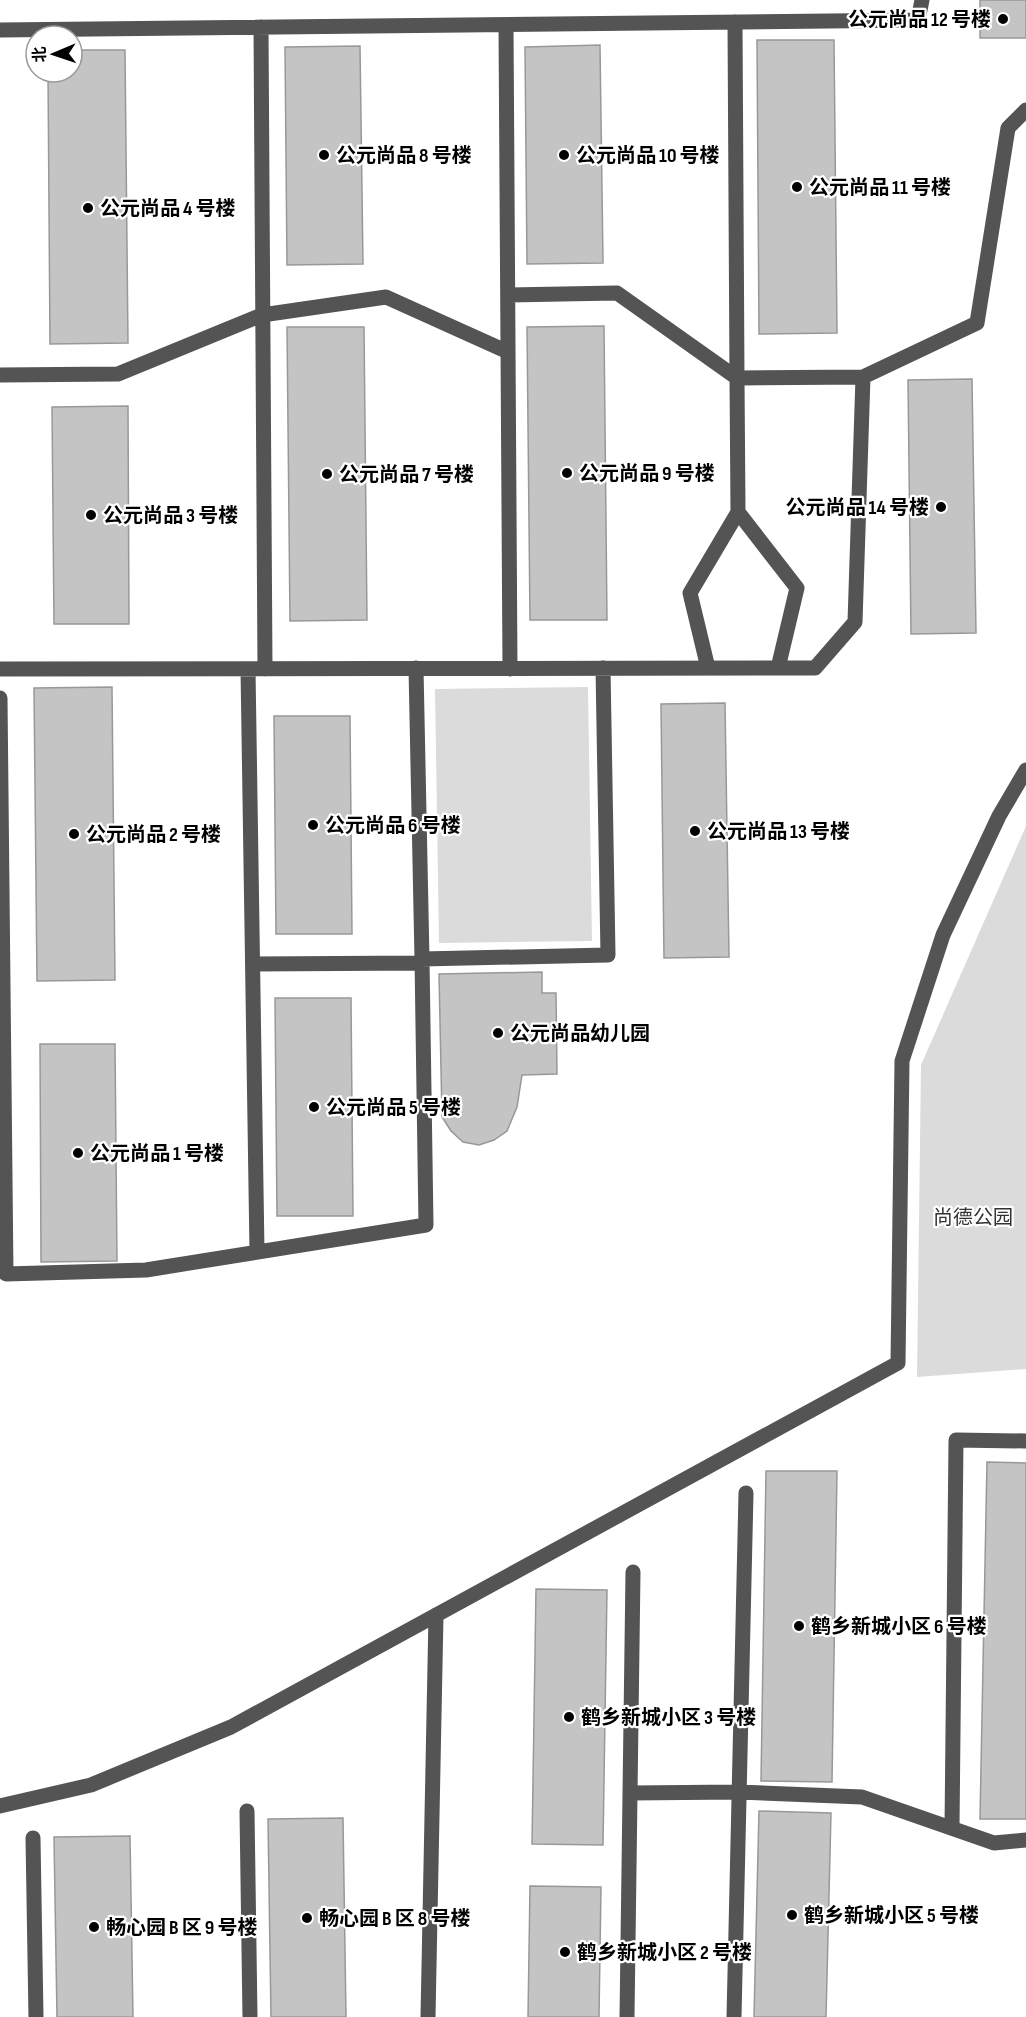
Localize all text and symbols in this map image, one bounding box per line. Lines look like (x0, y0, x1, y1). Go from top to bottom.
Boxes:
place label: 公元尚品 12 号楼 (848, 8, 991, 32)
marker: 公元尚品 12 号楼 (996, 12, 1010, 26)
north arrow (24, 24, 84, 84)
text: 北 (31, 46, 50, 63)
place label: 公元尚品 8 号楼 (336, 144, 472, 168)
place label: 公元尚品 10 号楼 (576, 144, 720, 168)
marker: 公元尚品 8 号楼 (317, 148, 331, 162)
marker: 公元尚品 10 号楼 (557, 148, 571, 162)
place label: 公元尚品 11 号楼 (809, 176, 951, 200)
marker: 公元尚品 11 号楼 (790, 180, 804, 194)
place label: 公元尚品 4 号楼 (100, 197, 236, 221)
marker: 公元尚品 4 号楼 (81, 201, 95, 215)
place label: 公元尚品 9 号楼 (579, 462, 715, 486)
place label: 公元尚品 7 号楼 (339, 463, 474, 487)
marker: 公元尚品 9 号楼 (560, 466, 574, 480)
marker: 公元尚品 7 号楼 (320, 467, 334, 481)
place label: 公元尚品 14 号楼 (785, 496, 929, 520)
marker: 公元尚品 14 号楼 (934, 500, 948, 514)
place label: 公元尚品 3 号楼 (103, 504, 238, 528)
marker: 公元尚品 3 号楼 (84, 508, 98, 522)
place label: 公元尚品 6 号楼 (325, 814, 461, 838)
marker: 公元尚品 6 号楼 (306, 818, 320, 832)
place label: 公元尚品 13 号楼 (707, 820, 850, 844)
place label: 公元尚品 2 号楼 (86, 823, 221, 847)
marker: 公元尚品 13 号楼 (688, 824, 702, 838)
marker: 公元尚品 2 号楼 (67, 827, 81, 841)
place label: 公元尚品幼儿园 (510, 1022, 650, 1046)
marker: 公元尚品幼儿园 (491, 1026, 505, 1040)
place label: 公元尚品 5 号楼 (326, 1096, 461, 1120)
marker: 公元尚品 5 号楼 (307, 1100, 321, 1114)
place label: 公元尚品 1 号楼 (90, 1142, 224, 1166)
marker: 公元尚品 1 号楼 (71, 1146, 85, 1160)
park label: 尚德公园 (933, 1206, 1013, 1230)
place label: 鹤乡新城小区 6 号楼 (811, 1615, 987, 1639)
marker: 鹤乡新城小区 6 号楼 (792, 1619, 806, 1633)
place label: 鹤乡新城小区 3 号楼 (581, 1706, 756, 1730)
marker: 鹤乡新城小区 3 号楼 (562, 1710, 576, 1724)
place label: 鹤乡新城小区 5 号楼 (804, 1904, 979, 1928)
place label: 畅心园 B 区 8 号楼 (319, 1907, 470, 1931)
marker: 鹤乡新城小区 5 号楼 (785, 1908, 799, 1922)
marker: 畅心园 B 区 8 号楼 (300, 1911, 314, 1925)
place label: 畅心园 B 区 9 号楼 (106, 1916, 257, 1940)
marker: 畅心园 B 区 9 号楼 (87, 1920, 101, 1934)
place label: 鹤乡新城小区 2 号楼 (577, 1941, 752, 1965)
marker: 鹤乡新城小区 2 号楼 (558, 1945, 572, 1959)

